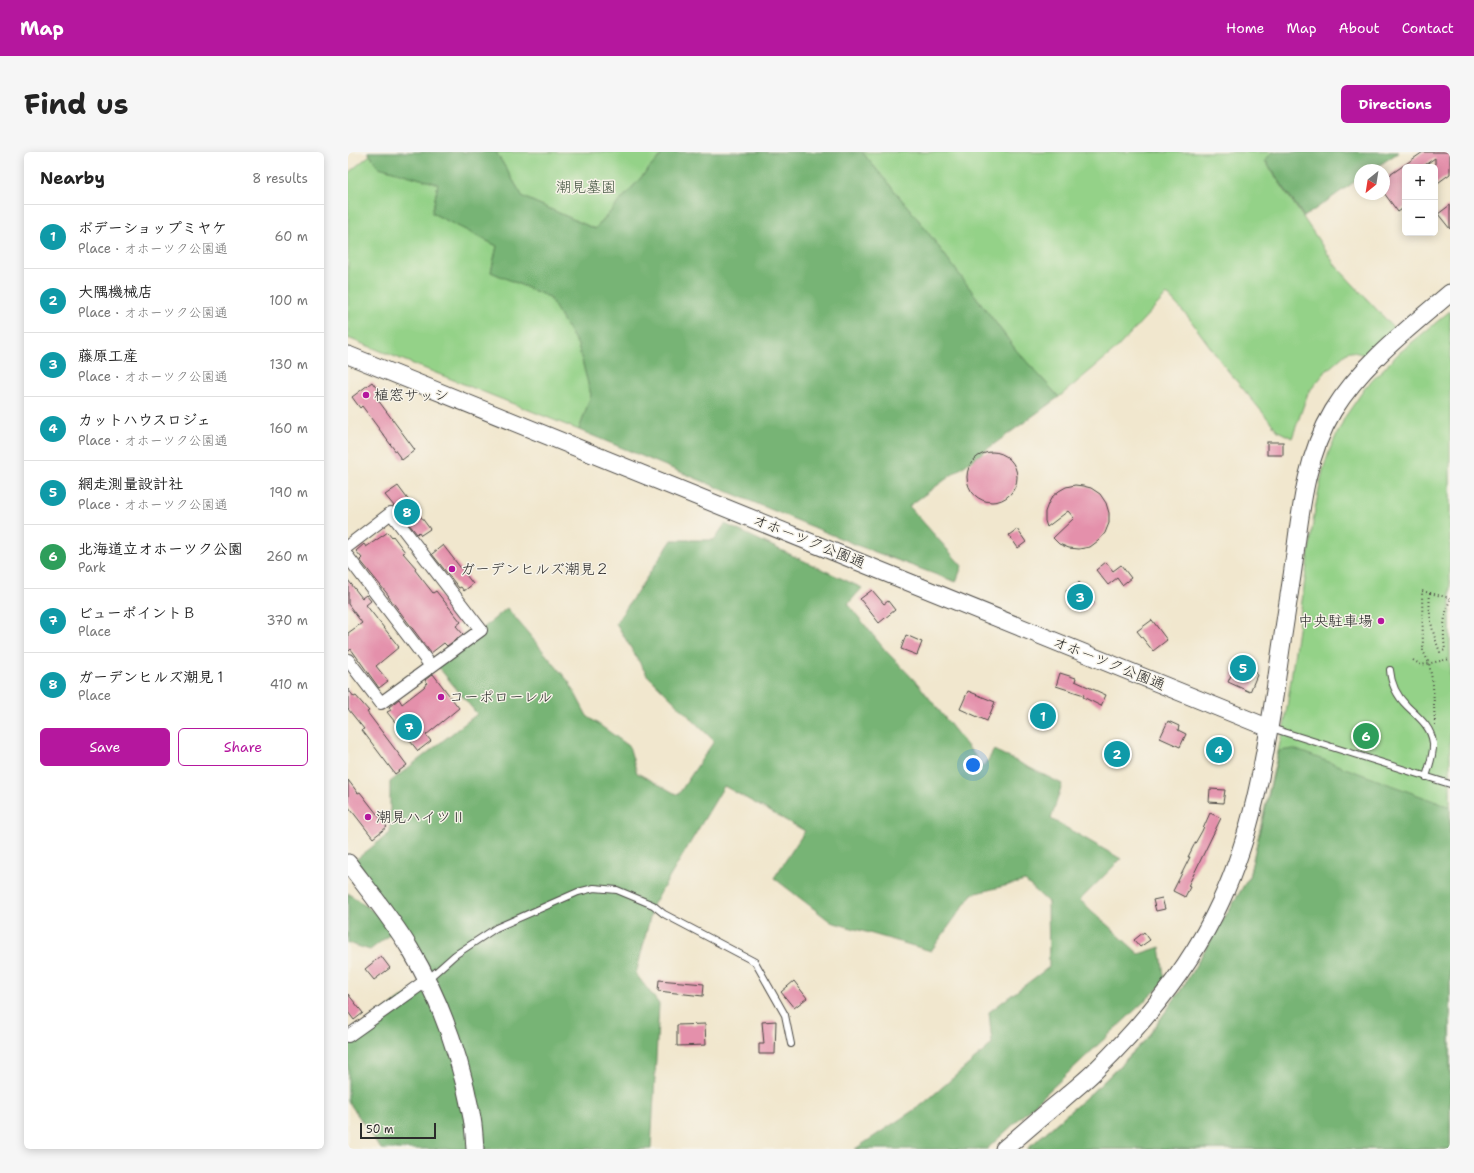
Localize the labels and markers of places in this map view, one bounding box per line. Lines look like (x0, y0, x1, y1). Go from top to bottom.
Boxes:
place label: 植窓サッシ (374, 385, 449, 405)
marker: 植窓サッシ (361, 390, 371, 400)
pin: 8 (394, 497, 420, 527)
place label: ガーデンヒルズ潮見２ (460, 559, 610, 579)
marker: ガーデンヒルズ潮見２ (447, 564, 457, 574)
pin: 3 (1067, 582, 1093, 612)
place label: 中央駐車場 (1298, 611, 1373, 631)
marker: 中央駐車場 (1376, 616, 1386, 626)
pin: 5 (1230, 653, 1256, 683)
place label: コーポローレル (449, 687, 553, 707)
marker: コーポローレル (436, 692, 446, 702)
pin: 1 (1030, 701, 1056, 731)
pin: 7 (396, 712, 422, 742)
pin: 6 (1353, 721, 1379, 751)
pin: 4 (1206, 735, 1232, 765)
pin: 2 (1104, 739, 1130, 769)
place label: 潮見ハイツⅡ (376, 807, 466, 827)
marker: 潮見ハイツⅡ (363, 812, 373, 822)

